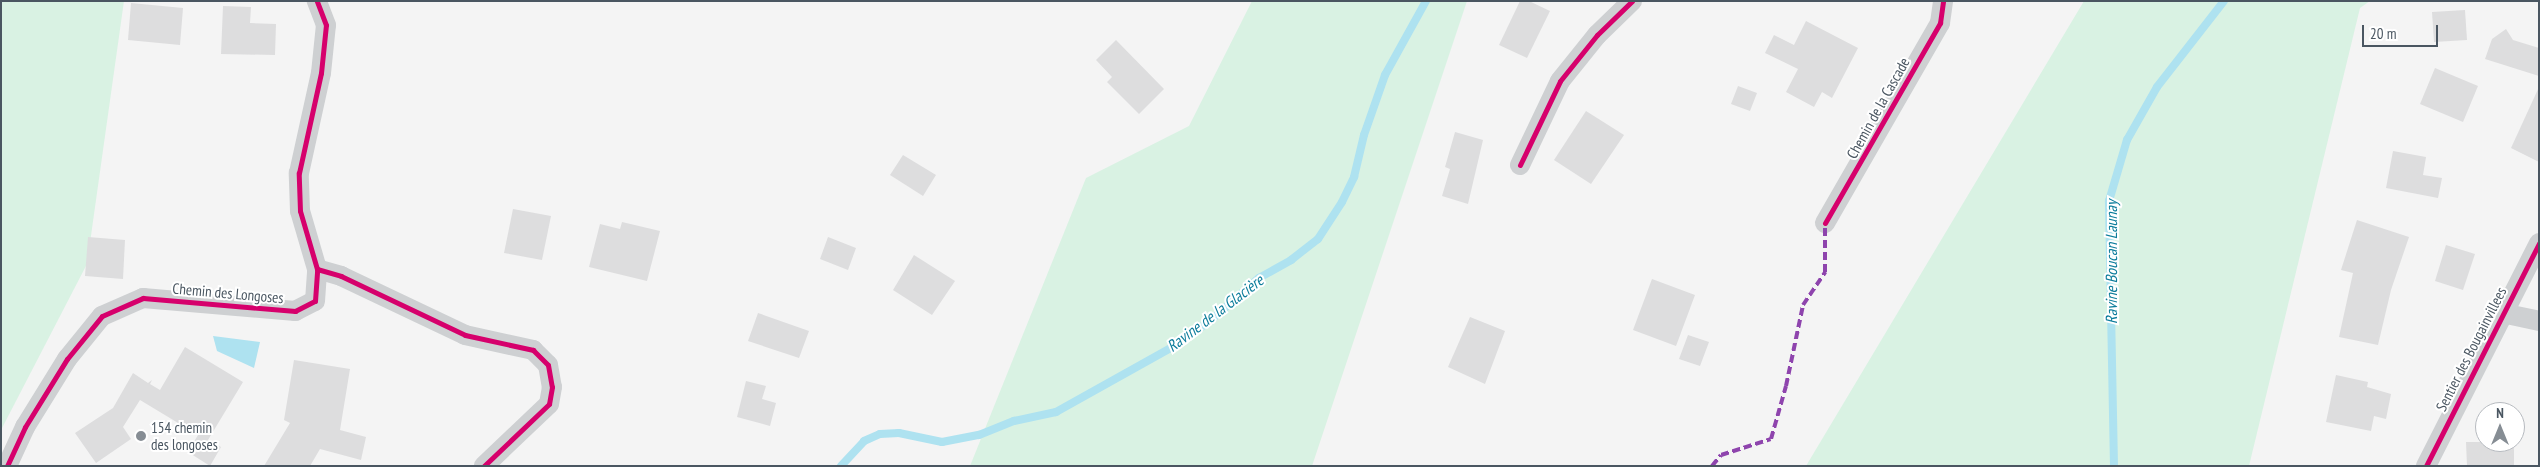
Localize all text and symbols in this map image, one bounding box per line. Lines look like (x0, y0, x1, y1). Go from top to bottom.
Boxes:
scale bar (2365, 15, 2441, 47)
text: 20 m (2370, 24, 2396, 43)
street label: Chemin de la Cascade (1843, 54, 1913, 162)
water label: Ravine Boucan Launay (2101, 200, 2121, 324)
water label: Ravine de la Glacière (1163, 270, 1267, 356)
street label: Chemin des Longoses (172, 279, 284, 307)
street label: Sentier des Bougainvillees (2432, 284, 2510, 414)
north arrow (2475, 402, 2525, 452)
text: N (2496, 404, 2504, 422)
place label: 154 chemin des longoses (151, 418, 218, 453)
marker: 154 chemin des longoses (135, 430, 147, 442)

